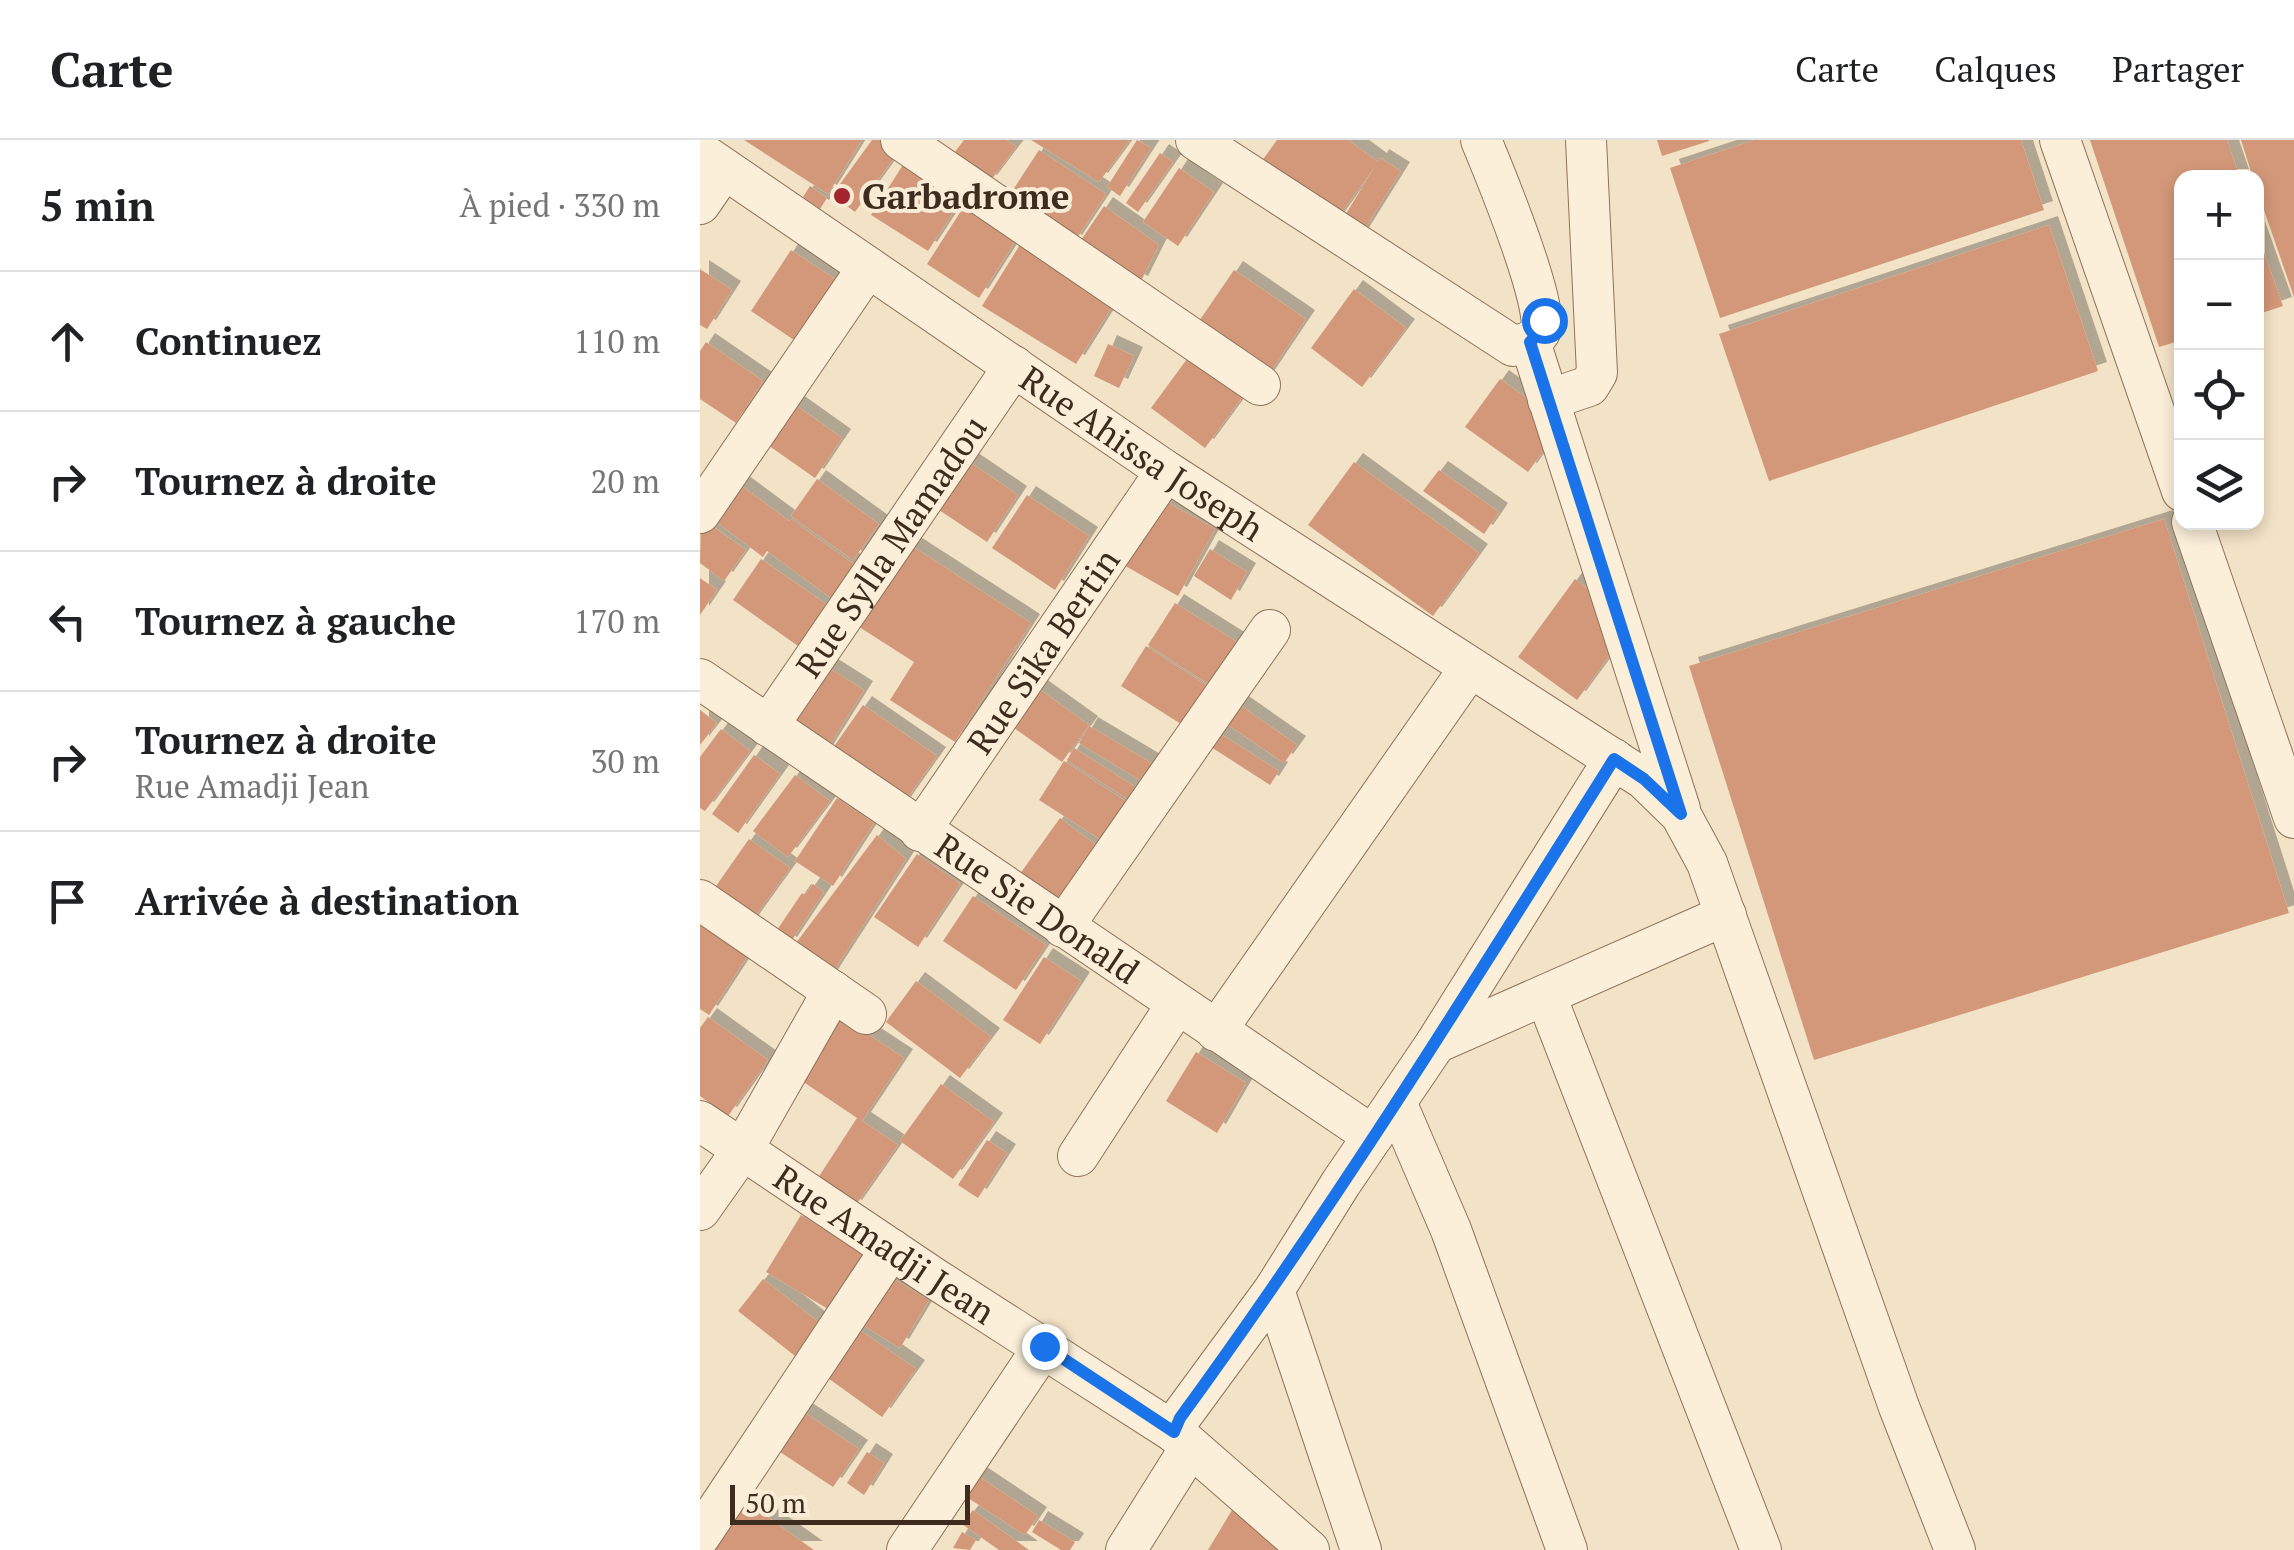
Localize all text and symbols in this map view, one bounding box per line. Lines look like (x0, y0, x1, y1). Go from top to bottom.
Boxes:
text: Carte (50, 37, 174, 101)
text: Carte (1795, 46, 1879, 92)
text: Calques (1934, 46, 2057, 92)
text: Partager (2112, 46, 2244, 92)
map controls (2174, 170, 2264, 530)
button: + (2174, 170, 2264, 260)
place label: Garbadrome (862, 173, 1069, 219)
text: 5 min (40, 177, 155, 233)
text: À pied · 330 m (460, 184, 660, 226)
marker: Garbadrome (831, 185, 853, 207)
button: − (2174, 260, 2264, 350)
route start (1522, 298, 1568, 344)
icon: ahead (40, 314, 95, 369)
text: Continuez (135, 316, 322, 366)
text: 110 m (573, 320, 660, 362)
button: locate (2174, 350, 2264, 440)
street label: Rue Ahissa Joseph (1011, 355, 1273, 551)
street label: Rue Sylla Mamadou (785, 406, 997, 686)
button: layers (2174, 440, 2264, 530)
icon: right (40, 454, 95, 509)
text: Tournez à droite (135, 456, 437, 506)
text: 20 m (590, 460, 660, 502)
street label: Rue Sika Bertin (957, 539, 1130, 763)
icon: left (40, 594, 95, 649)
text: Tournez à gauche (135, 596, 456, 646)
text: 170 m (573, 600, 660, 642)
text: Tournez à droite (135, 715, 437, 765)
icon: right (40, 734, 95, 789)
text: 30 m (590, 740, 660, 782)
text: Rue Amadji Jean (135, 765, 369, 807)
street label: Rue Sie Donald (927, 823, 1148, 994)
icon: arrive (40, 874, 95, 929)
text: Arrivée à destination (135, 876, 519, 926)
street label: Rue Amadji Jean (765, 1154, 1004, 1334)
route end (1022, 1324, 1068, 1370)
scale bar (730, 1480, 970, 1524)
text: 50 m (745, 1484, 806, 1521)

